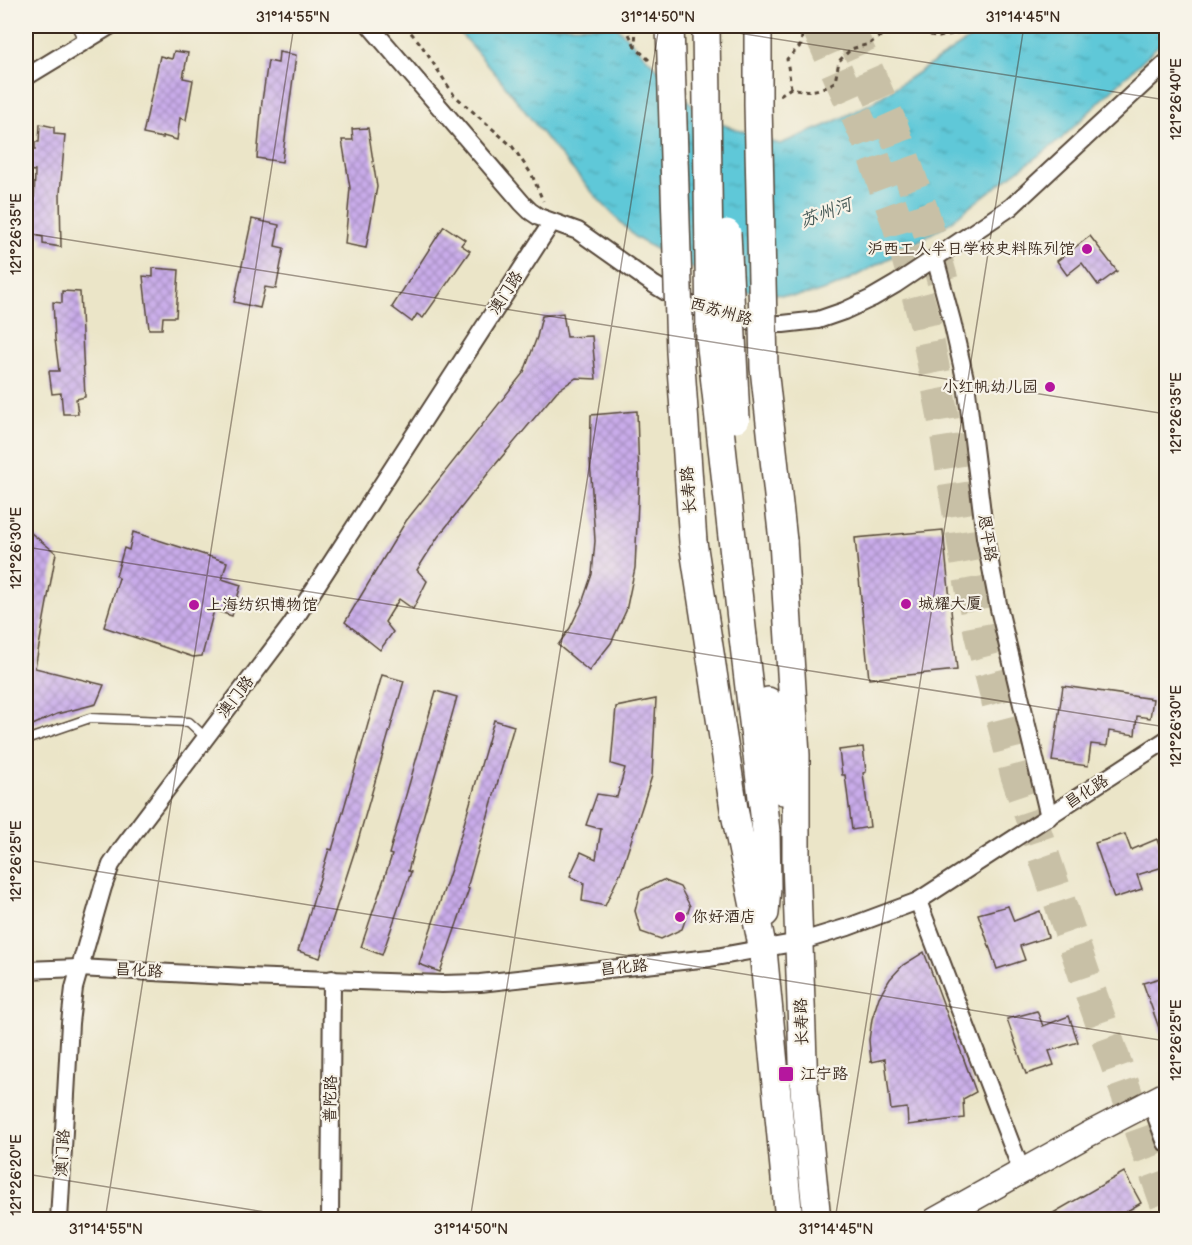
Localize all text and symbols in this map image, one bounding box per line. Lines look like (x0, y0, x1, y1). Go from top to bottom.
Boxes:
text: 31°14'55"N (256, 8, 330, 27)
text: 31°14'50"N (621, 8, 695, 27)
text: 31°14'45"N (986, 8, 1060, 27)
text: 121°26'40"E (1167, 58, 1186, 140)
text: 121°26'35"E (7, 193, 26, 275)
water label: 苏州河 (797, 193, 858, 232)
place label: 沪西工人半日学校史料陈列馆 (867, 240, 1075, 259)
marker: 沪西工人半日学校史料陈列馆 (1080, 242, 1094, 256)
street label: 澳门路 (485, 268, 527, 318)
street label: 西苏州路 (688, 294, 754, 330)
text: 121°26'35"E (1167, 372, 1186, 454)
place label: 小红帆幼儿园 (942, 378, 1038, 397)
marker: 小红帆幼儿园 (1043, 380, 1057, 394)
street label: 长寿路 (678, 465, 700, 515)
text: 121°26'30"E (7, 507, 26, 589)
street label: 恩平路 (974, 513, 1000, 563)
place label: 城耀大厦 (918, 595, 982, 614)
place label: 上海纺织博物馆 (206, 596, 318, 615)
marker: 城耀大厦 (899, 597, 913, 611)
marker: 上海纺织博物馆 (187, 598, 201, 612)
street label: 澳门路 (214, 672, 258, 722)
text: 121°26'30"E (1167, 685, 1186, 767)
street label: 昌化路 (1062, 771, 1112, 813)
text: 121°26'25"E (7, 820, 26, 902)
place label: 你好酒店 (692, 908, 756, 927)
marker: 你好酒店 (673, 910, 687, 924)
street label: 昌化路 (599, 956, 649, 980)
street label: 昌化路 (115, 960, 163, 982)
street label: 长寿路 (792, 998, 812, 1046)
text: 121°26'25"E (1167, 999, 1186, 1081)
marker: 江宁路 (777, 1065, 795, 1083)
place label: 江宁路 (800, 1065, 848, 1084)
street label: 普陀路 (321, 1075, 341, 1123)
street label: 澳门路 (52, 1129, 74, 1177)
text: 121°26'20"E (7, 1134, 26, 1216)
text: 31°14'55"N (69, 1220, 143, 1239)
text: 31°14'50"N (434, 1220, 508, 1239)
text: 31°14'45"N (799, 1220, 873, 1239)

